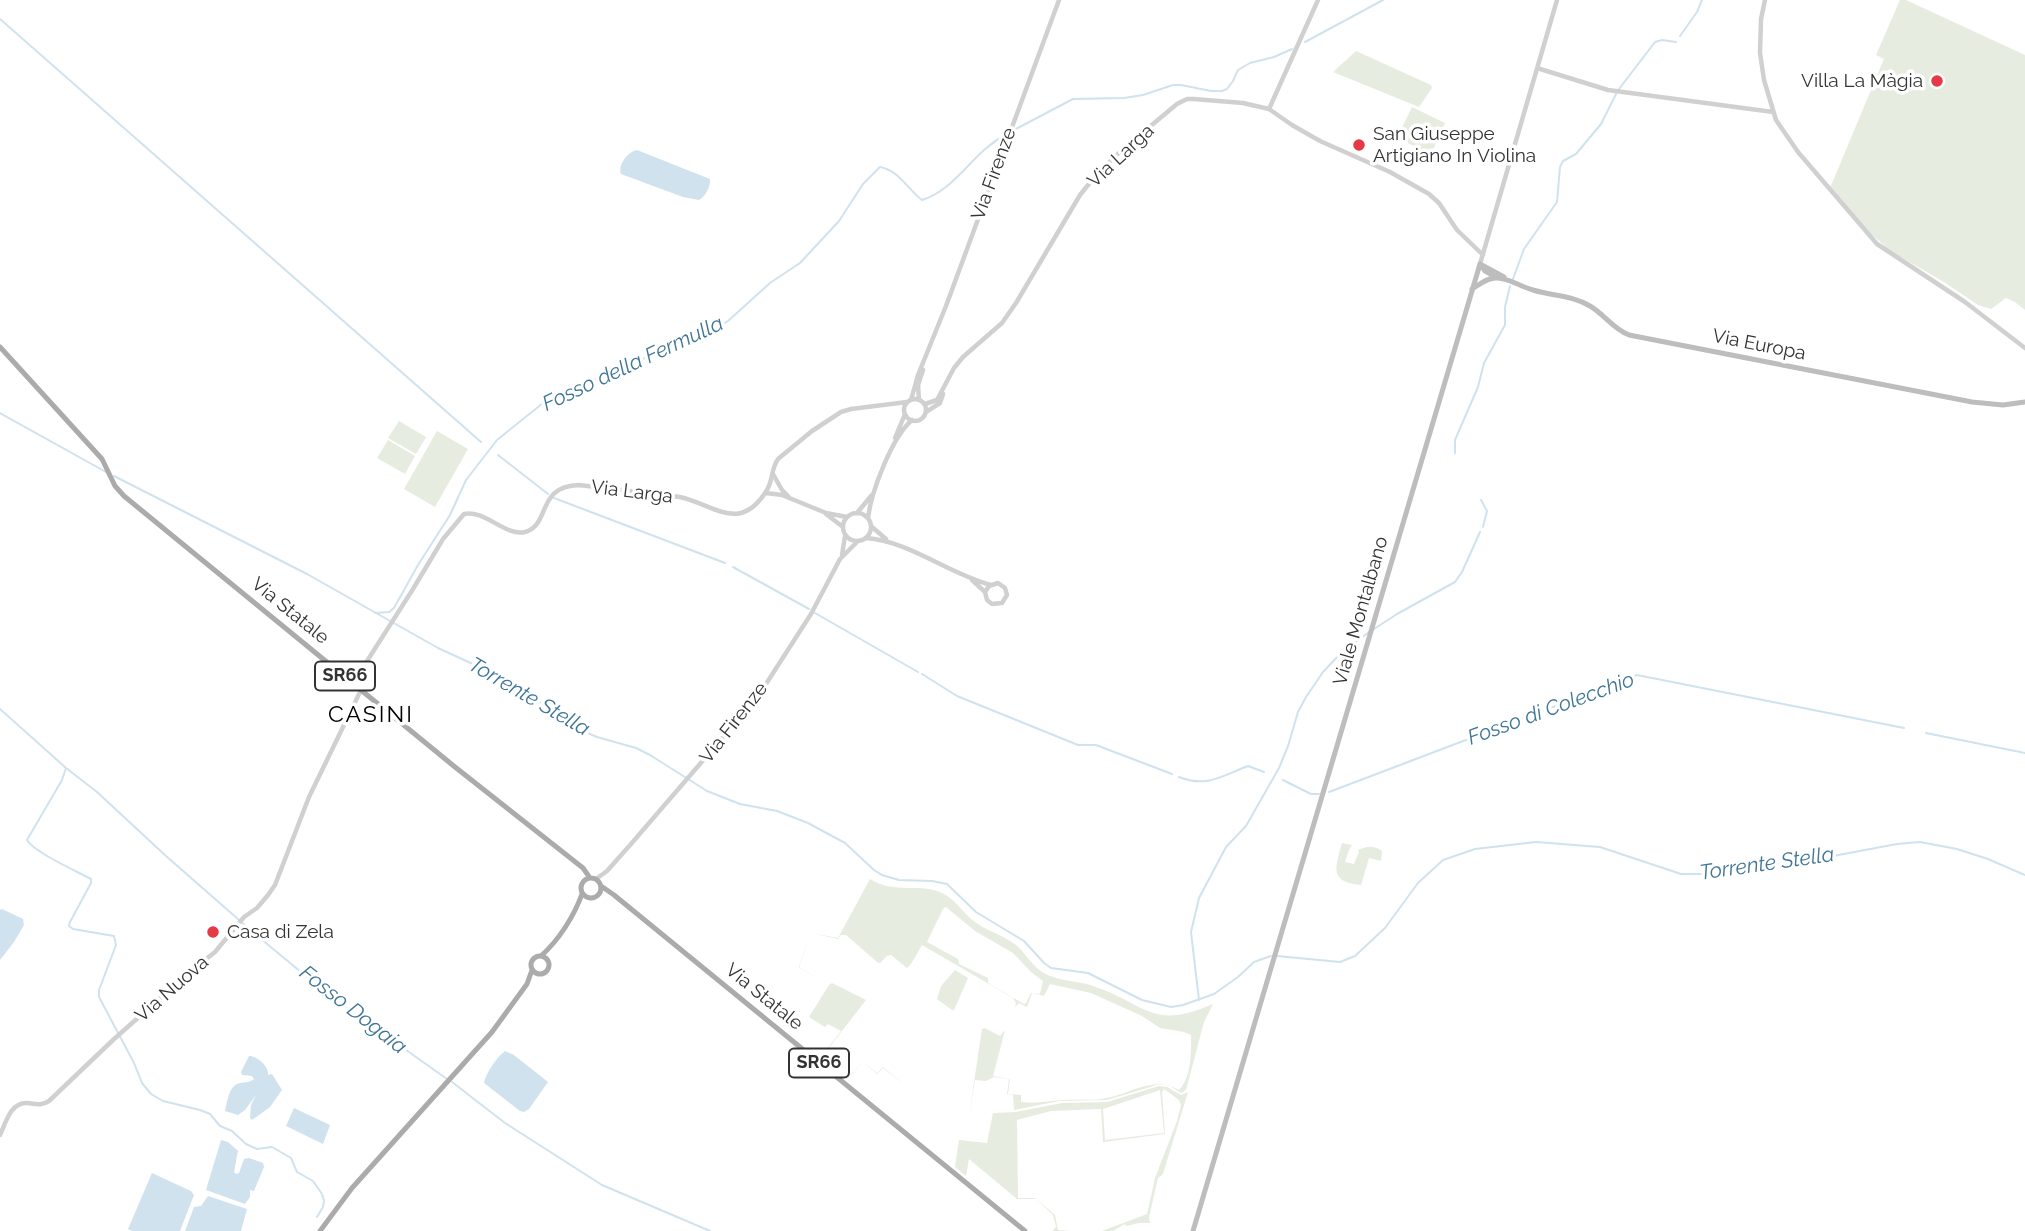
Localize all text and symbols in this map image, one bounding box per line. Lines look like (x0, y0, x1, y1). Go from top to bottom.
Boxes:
place label: Villa La Màgia (1801, 70, 1923, 92)
marker: Villa La Màgia (1929, 73, 1945, 89)
street label: Via Larga (1083, 120, 1159, 192)
place label: San Giuseppe Artigiano In Violina (1373, 123, 1536, 167)
street label: Via Firenze (967, 125, 1021, 223)
marker: San Giuseppe Artigiano In Violina (1351, 137, 1367, 153)
water label: Fosso della Fermulla (539, 311, 727, 417)
street label: Via Europa (1710, 325, 1808, 365)
street label: Via Larga (590, 476, 674, 508)
street label: Viale Montalbano (1329, 534, 1393, 688)
street label: Via Statale (247, 573, 333, 649)
water label: Torrente Stella (464, 652, 594, 742)
road number: SR66 (315, 662, 375, 690)
water label: Fosso di Colecchio (1464, 667, 1638, 751)
street label: Via Firenze (695, 678, 773, 768)
district label: CASINI (329, 701, 413, 729)
water label: Torrente Stella (1698, 842, 1836, 886)
place label: Casa di Zela (227, 921, 334, 943)
marker: Casa di Zela (205, 924, 221, 940)
street label: Via Nuova (131, 951, 213, 1027)
street label: Via Statale (721, 959, 807, 1035)
water label: Fosso Dogaia (294, 960, 412, 1060)
road number: SR66 (789, 1048, 849, 1078)

